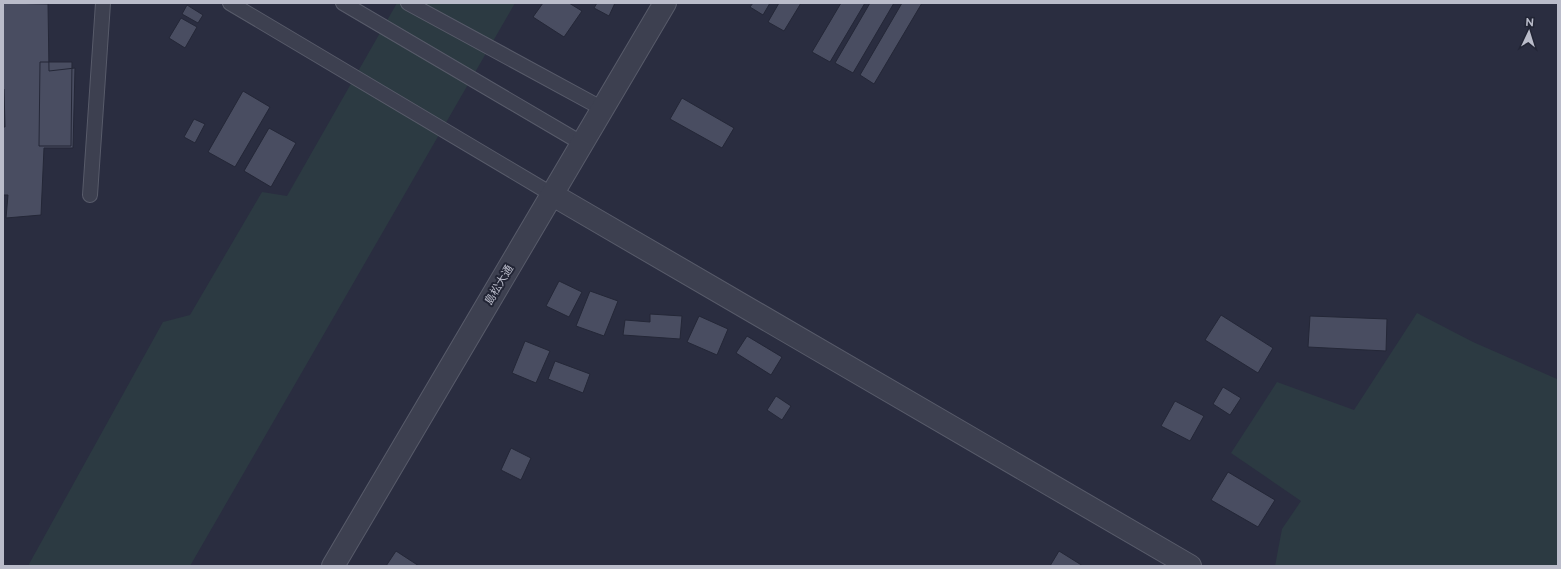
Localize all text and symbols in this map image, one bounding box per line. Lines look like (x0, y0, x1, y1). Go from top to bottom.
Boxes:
north arrow (1509, 12, 1549, 52)
text: N (1525, 16, 1534, 29)
street label: 島松大通 (482, 263, 516, 307)

